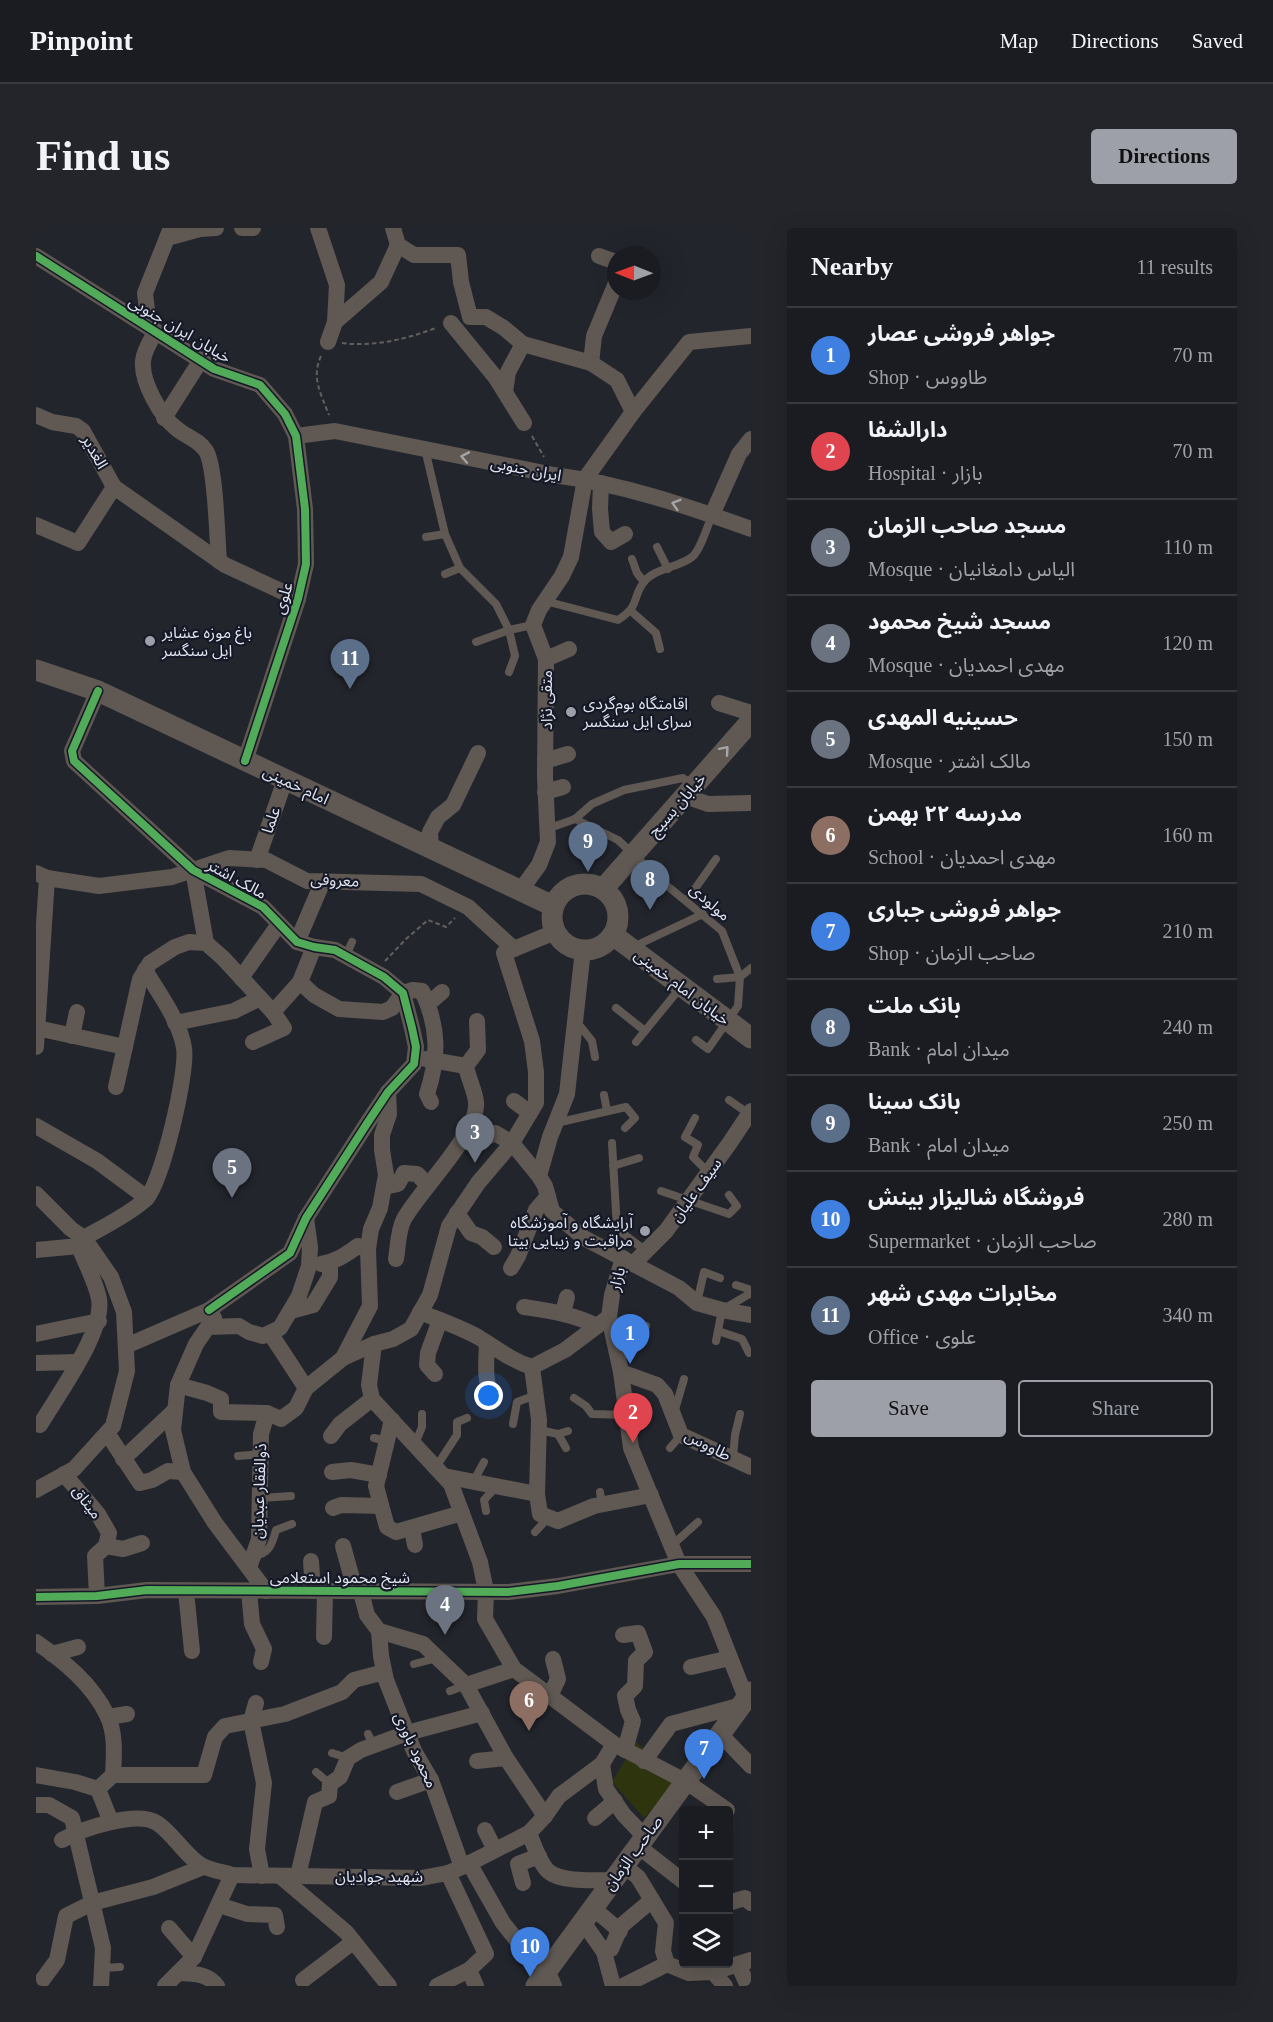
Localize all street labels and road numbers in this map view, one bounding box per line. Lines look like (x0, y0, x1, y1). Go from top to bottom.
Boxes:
street label: خیابان ایران جنوبی (125, 292, 234, 367)
street label: الغدیر (77, 431, 111, 472)
street label: ایران جنوبی (489, 454, 563, 485)
street label: علوی (270, 580, 297, 616)
street label: متقی نژاد (538, 670, 556, 730)
street label: امام خمینی (259, 762, 332, 811)
street label: خیابان بسیج (645, 770, 712, 843)
street label: علما (259, 805, 283, 835)
street label: مالک اشتر (203, 855, 270, 903)
street label: معروفی (310, 870, 360, 891)
street label: مولودی (686, 880, 733, 925)
street label: خیابان امام خمینی (629, 946, 733, 1031)
street label: سیف علیان (667, 1155, 726, 1226)
street label: بازار (605, 1265, 629, 1294)
street label: طاووس (682, 1426, 734, 1465)
street label: ذوالفقار عبدیان (249, 1443, 270, 1539)
street label: میثاق (68, 1482, 105, 1523)
street label: شیخ محمود استعلامی (270, 1569, 410, 1590)
street label: محمود باوری (390, 1710, 441, 1791)
street label: صاحب الزمان (600, 1813, 666, 1894)
street label: شهید جوادیان (335, 1868, 423, 1886)

